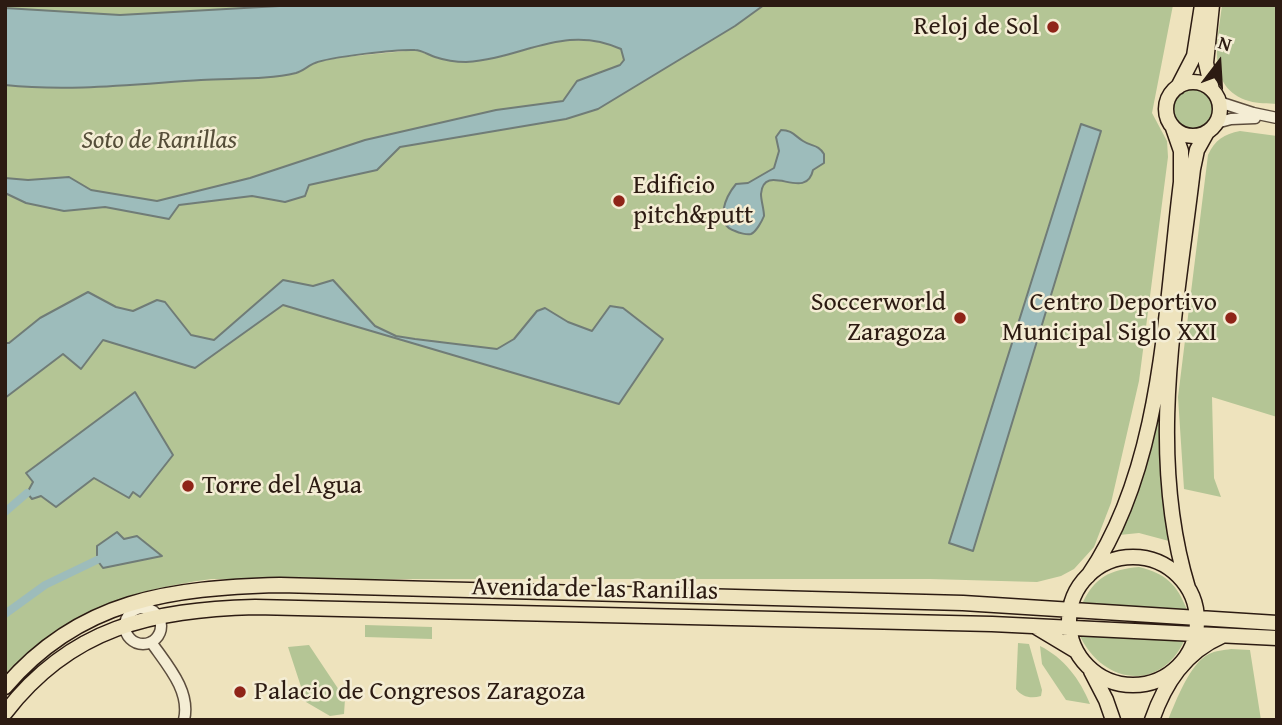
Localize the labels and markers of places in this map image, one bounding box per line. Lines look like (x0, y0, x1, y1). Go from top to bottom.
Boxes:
place label: Reloj de Sol (913, 11, 1039, 43)
marker: Reloj de Sol (1045, 19, 1061, 35)
place label: Edificio pitch&putt (633, 170, 753, 232)
marker: Edificio pitch&putt (611, 193, 627, 209)
place label: Soccerworld Zaragoza (811, 287, 946, 348)
place label: Centro Deportivo Municipal Siglo XXI (1002, 287, 1217, 348)
marker: Soccerworld Zaragoza (952, 310, 968, 326)
marker: Centro Deportivo Municipal Siglo XXI (1223, 310, 1239, 326)
place label: Torre del Agua (202, 470, 362, 502)
marker: Torre del Agua (180, 478, 196, 494)
place label: Palacio de Congresos Zaragoza (254, 676, 585, 708)
marker: Palacio de Congresos Zaragoza (232, 684, 248, 700)

